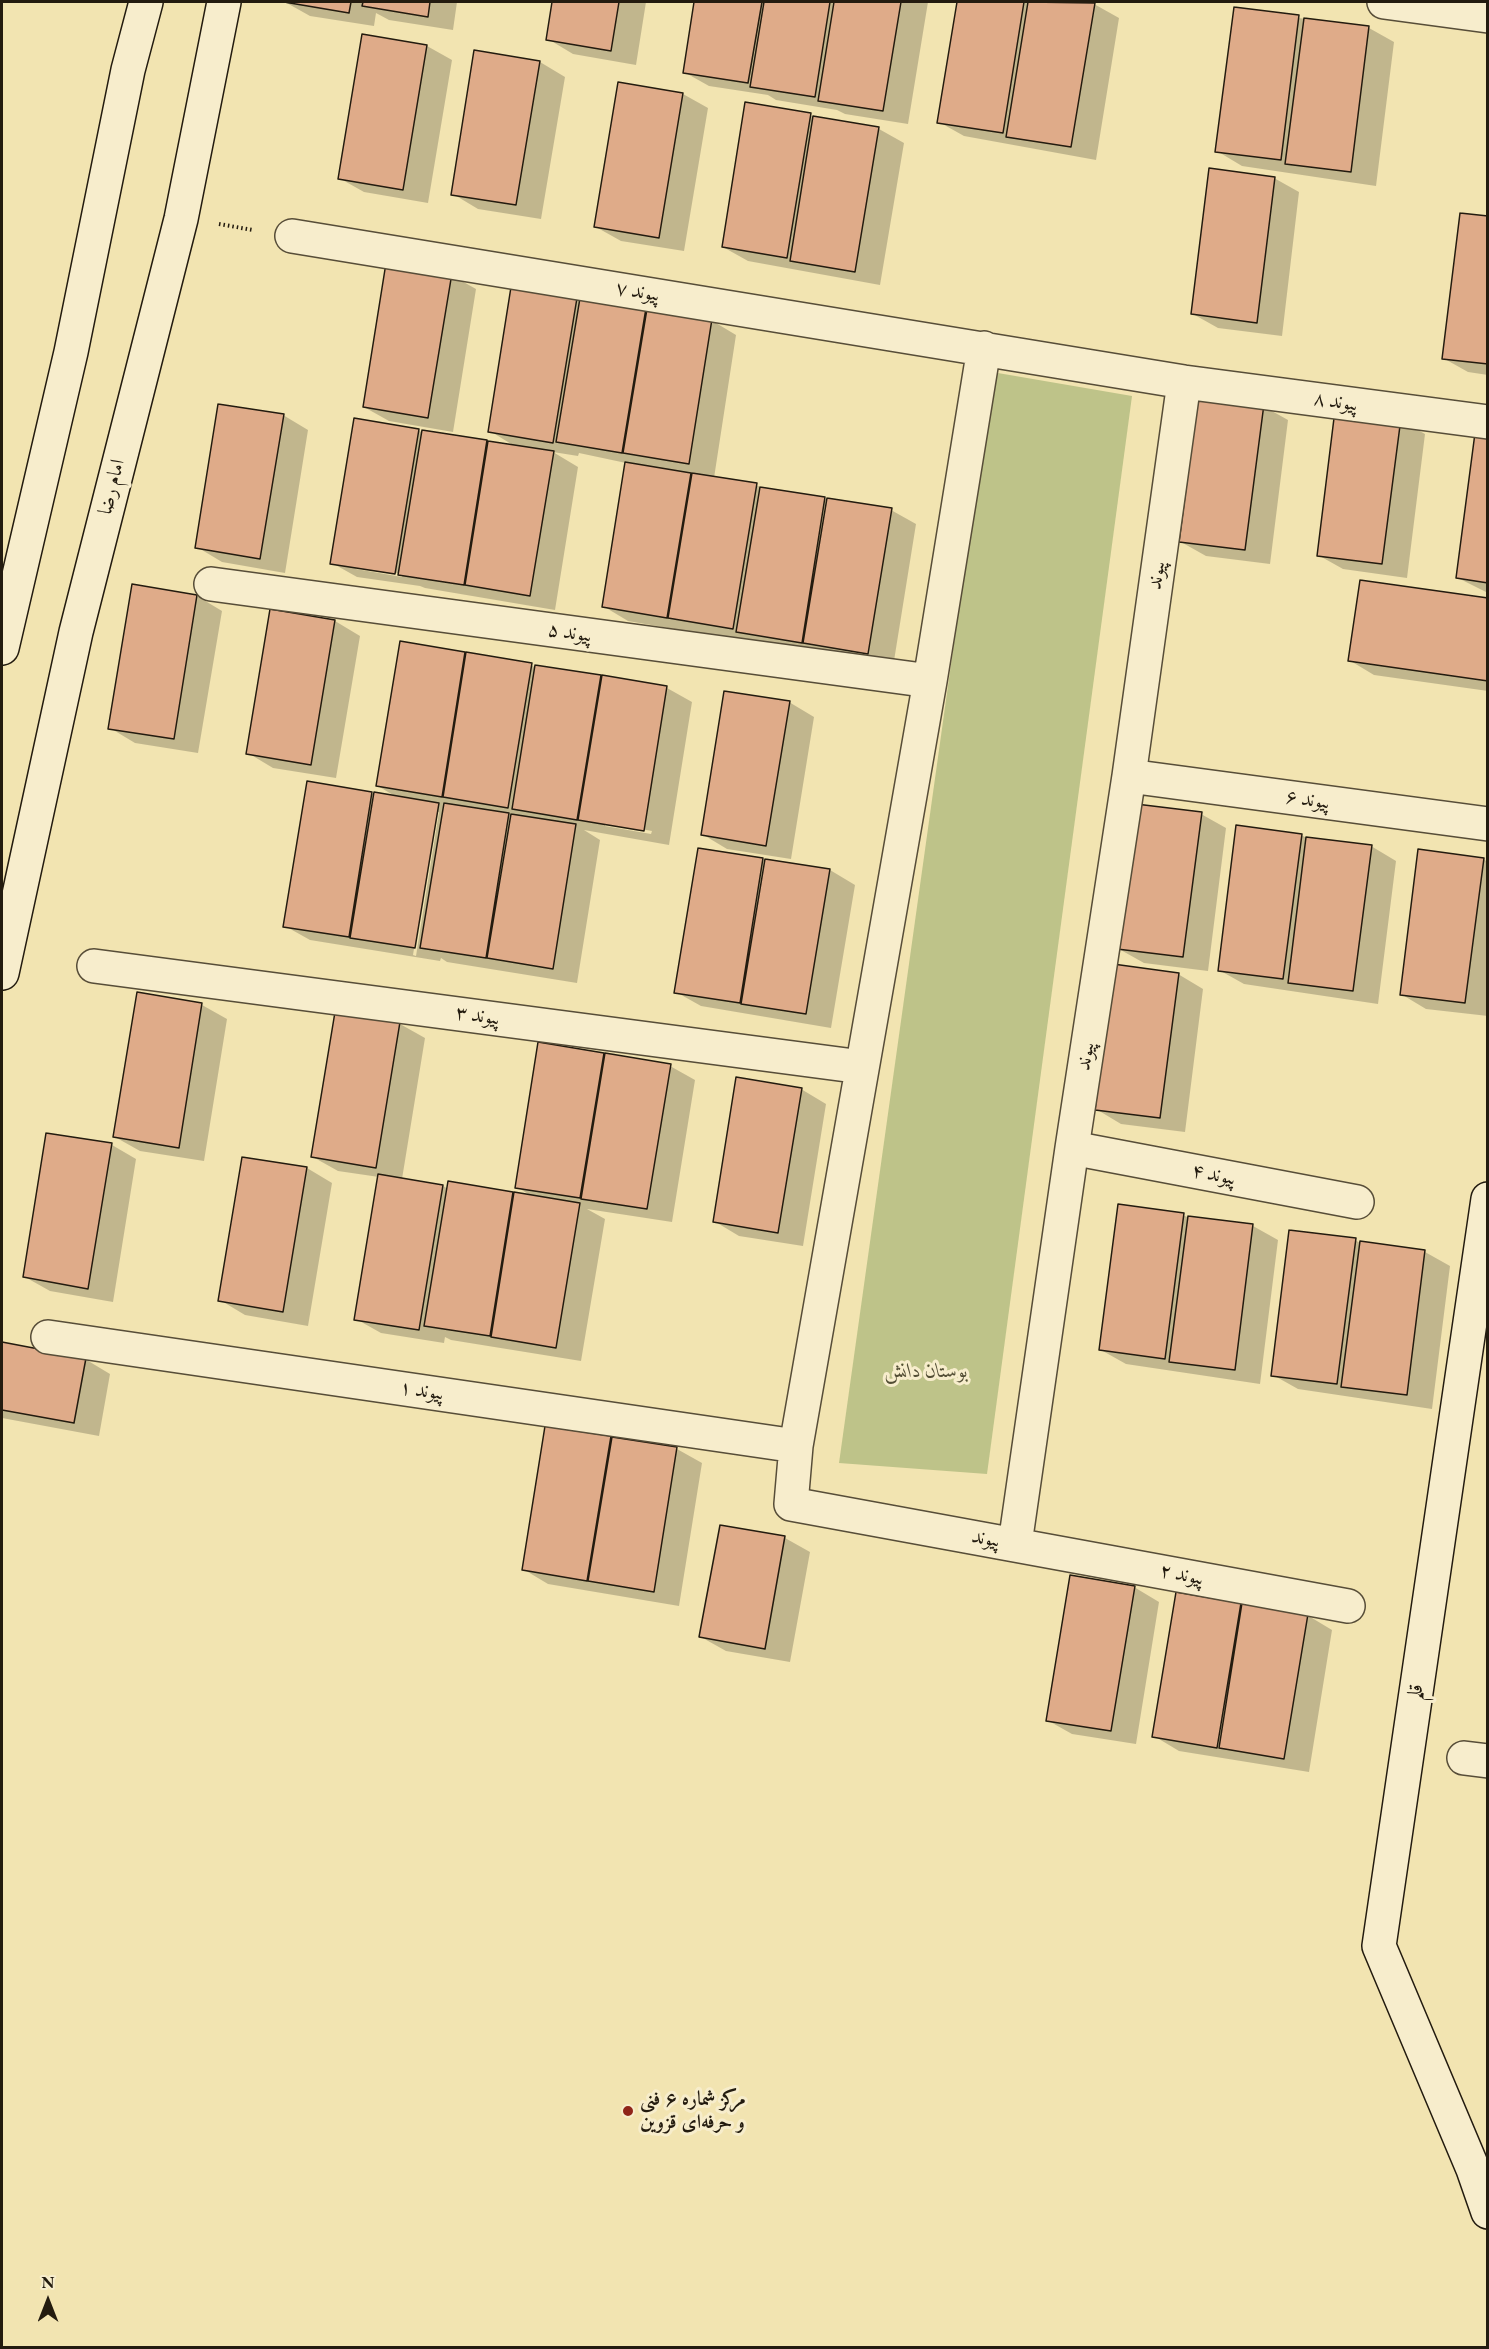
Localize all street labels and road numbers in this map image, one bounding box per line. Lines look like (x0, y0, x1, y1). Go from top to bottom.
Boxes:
street label: پیوند ۷ (614, 277, 662, 307)
street label: پیوند ۸ (1312, 387, 1360, 417)
street label: امام رضا (94, 457, 130, 517)
street label: پیوند (1143, 559, 1171, 591)
street label: پیوند ۵ (546, 618, 594, 648)
street label: پیوند ۶ (1284, 785, 1332, 815)
street label: پیوند ۳ (454, 1001, 502, 1031)
street label: پیوند (1072, 1040, 1100, 1072)
street label: پیوند ۴ (1190, 1159, 1238, 1191)
street label: پیوند ۱ (398, 1376, 446, 1406)
street label: پیوند (970, 1525, 1002, 1553)
street label: پیوند ۲ (1158, 1559, 1206, 1591)
street label: قلم (1403, 1683, 1429, 1701)

